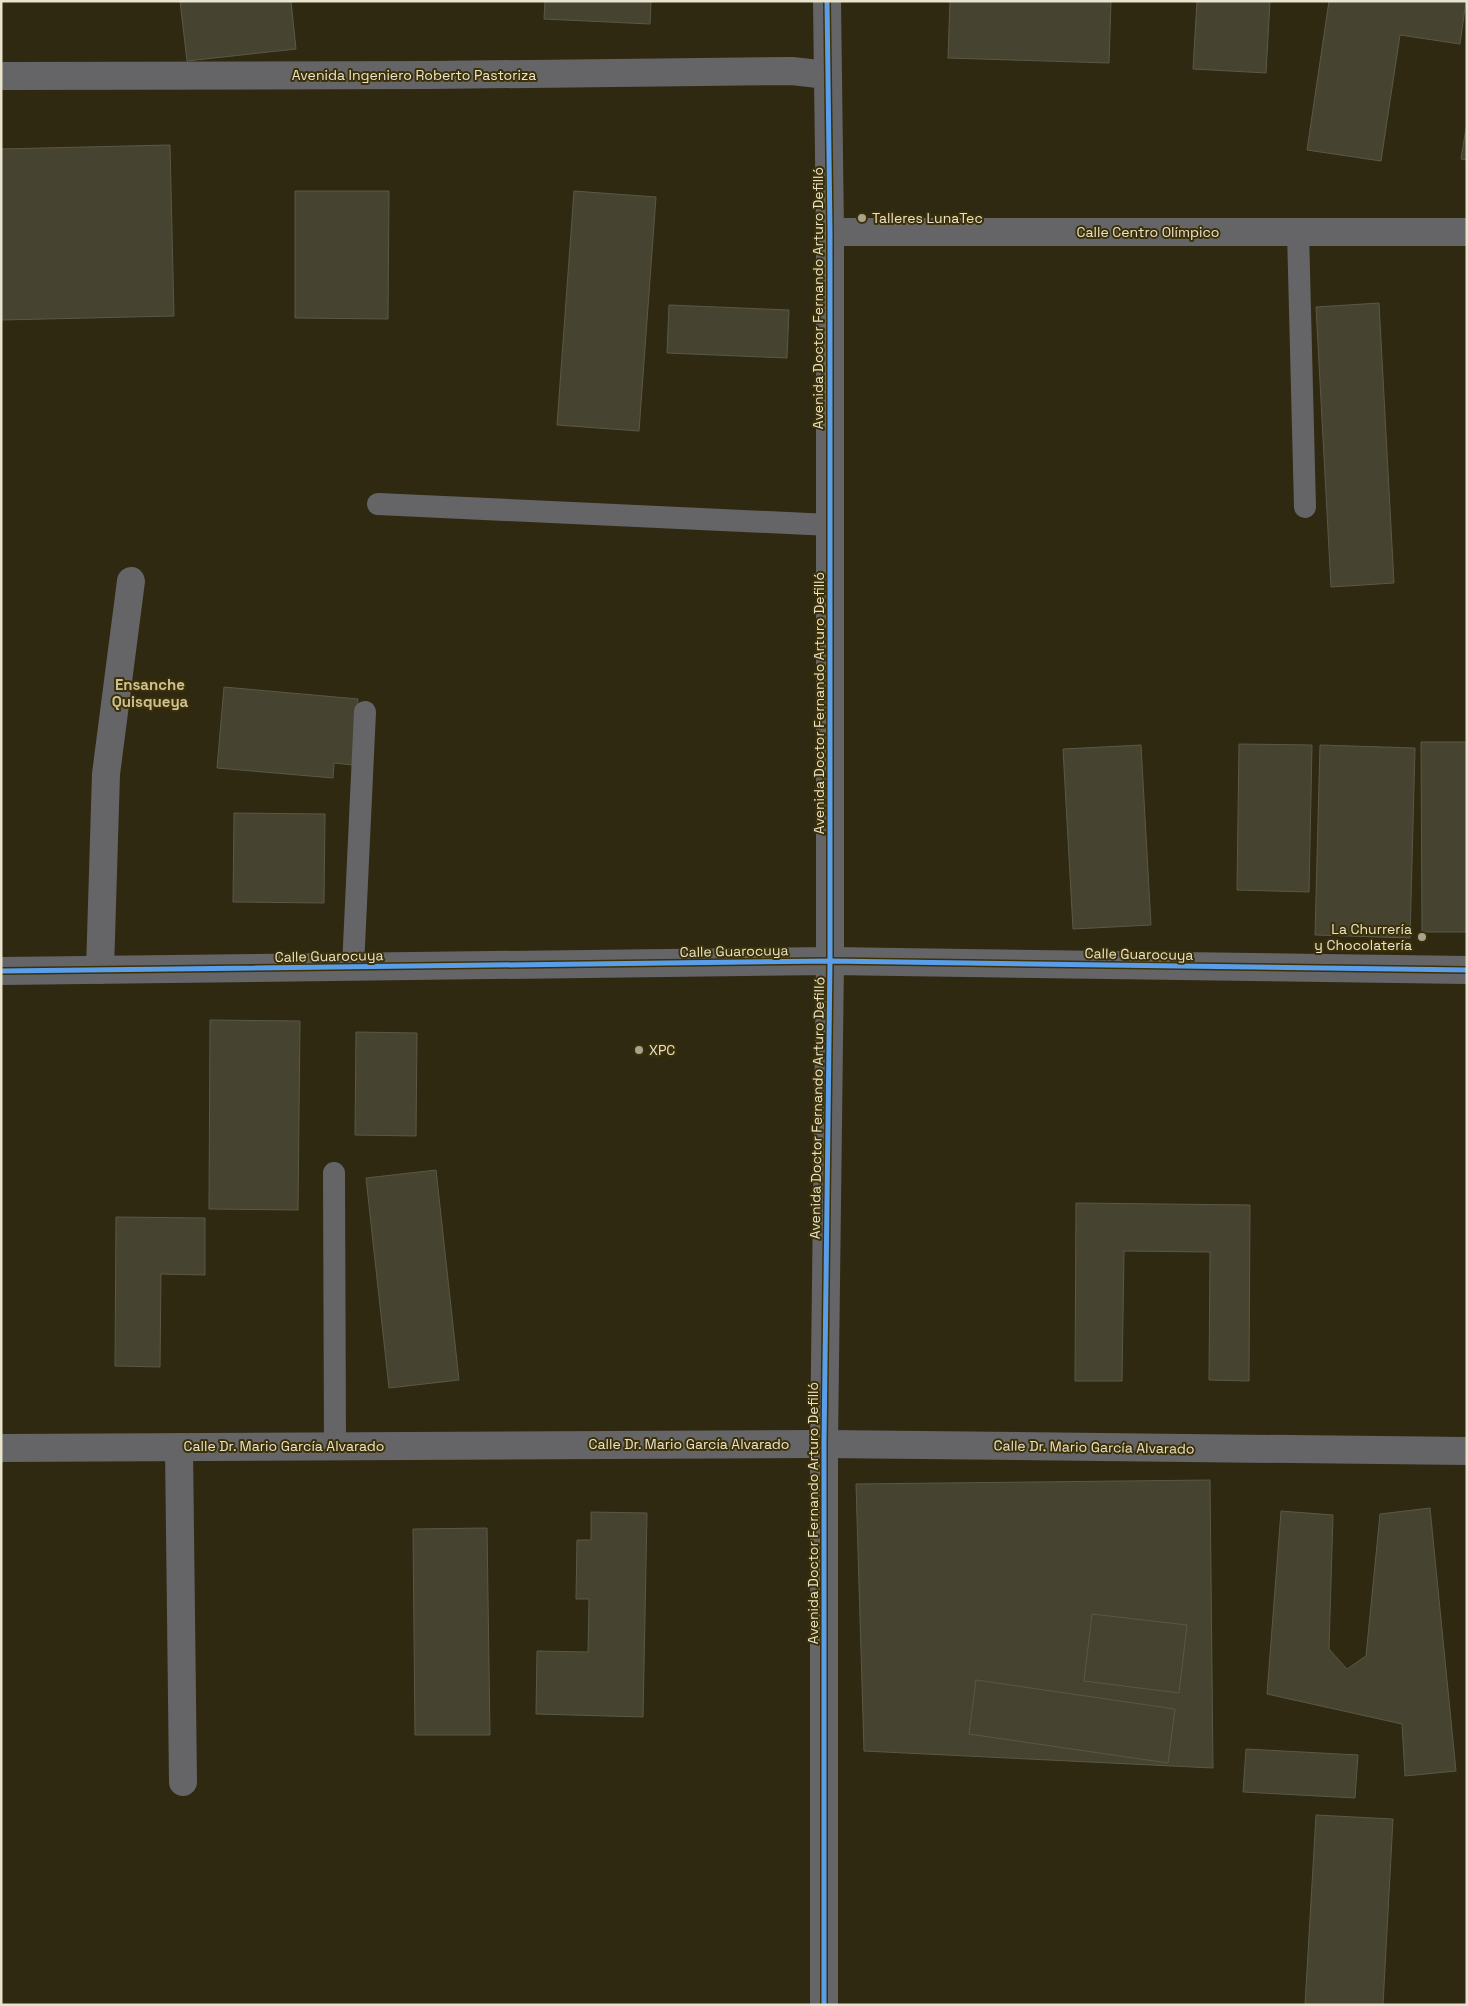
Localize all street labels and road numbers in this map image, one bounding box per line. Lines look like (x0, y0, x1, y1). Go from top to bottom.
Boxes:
street label: Avenida Ingeniero Roberto Pastoriza (292, 66, 536, 84)
street label: Avenida Doctor Fernando Arturo Defilló (809, 167, 827, 429)
street label: Calle Centro Olímpico (1077, 223, 1219, 241)
street label: Avenida Doctor Fernando Arturo Defilló (810, 572, 828, 834)
street label: Calle Guarocuya (679, 941, 789, 961)
street label: Calle Guarocuya (1084, 944, 1194, 964)
street label: Calle Guarocuya (274, 946, 384, 966)
street label: Avenida Doctor Fernando Arturo Defilló (806, 977, 828, 1239)
street label: Avenida Doctor Fernando Arturo Defilló (804, 1382, 822, 1644)
street label: Calle Dr. Mario García Alvarado (588, 1435, 790, 1453)
street label: Calle Dr. Mario García Alvarado (993, 1436, 1195, 1458)
street label: Calle Dr. Mario García Alvarado (183, 1437, 385, 1455)

